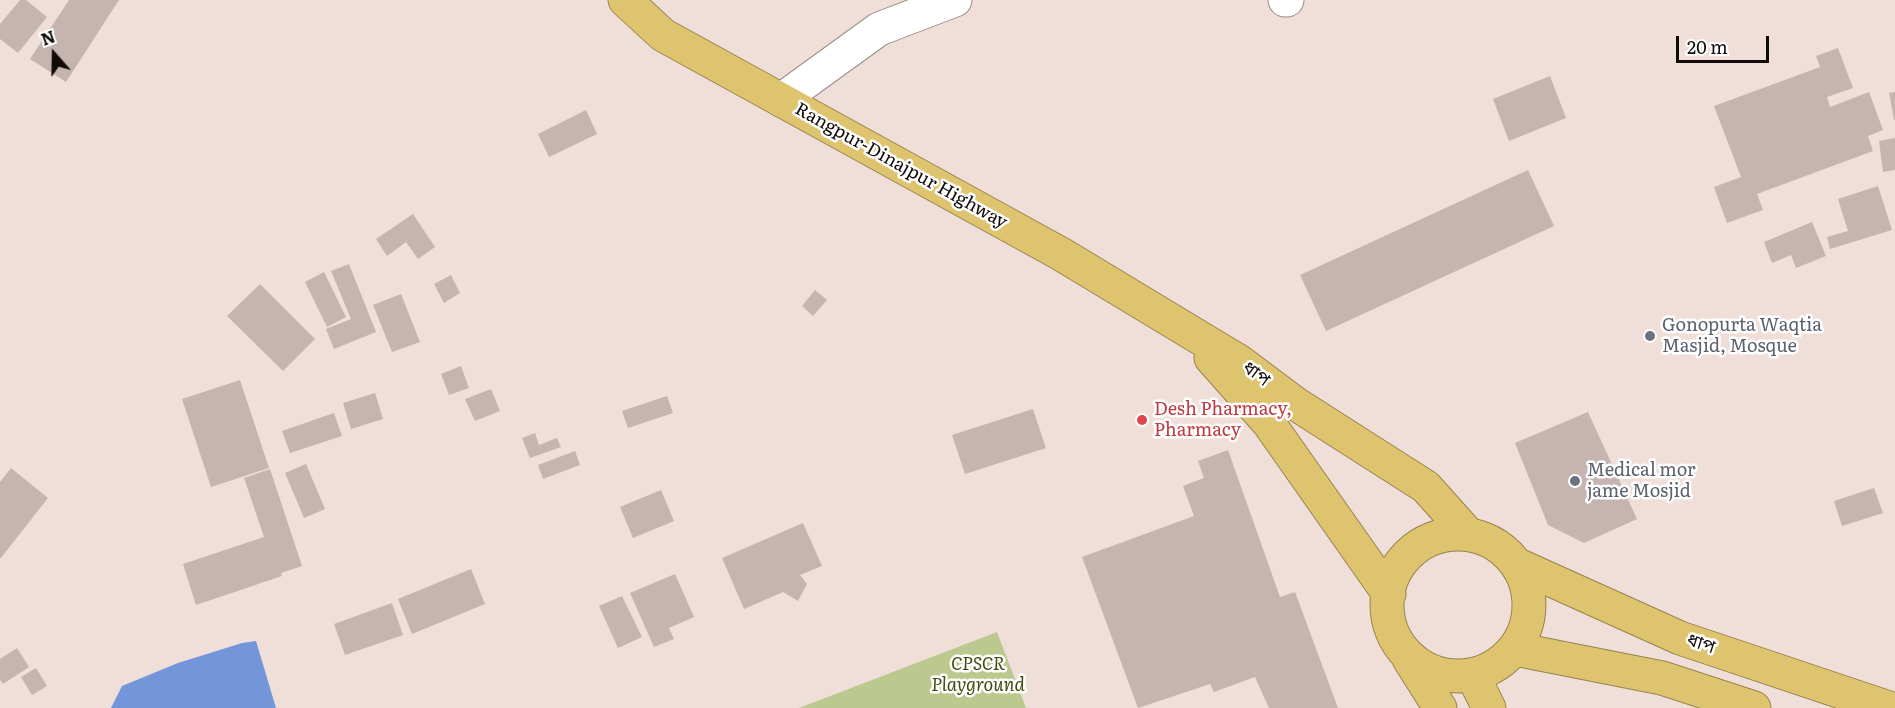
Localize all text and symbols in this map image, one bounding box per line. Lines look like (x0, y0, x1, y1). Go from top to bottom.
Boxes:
north arrow (24, 24, 84, 84)
text: N (37, 24, 58, 51)
scale bar (1679, 24, 1772, 62)
text: 20 m (1687, 33, 1728, 60)
street label: Rangpur-Dinajpur Highway (791, 99, 1011, 233)
place label: Gonopurta Waqtia Masjid, Mosque (1662, 315, 1822, 358)
marker: Gonopurta Waqtia Masjid, Mosque (1643, 329, 1657, 343)
street label: ধাপ (1238, 357, 1274, 391)
place label: Desh Pharmacy, Pharmacy (1154, 399, 1292, 442)
marker: Desh Pharmacy, Pharmacy (1135, 413, 1149, 427)
place label: Medical mor jame Mosjid (1587, 460, 1696, 502)
marker: Medical mor jame Mosjid (1568, 474, 1582, 488)
street label: ধাপ (1684, 629, 1718, 659)
park label: CPSCR Playground (931, 654, 1025, 696)

